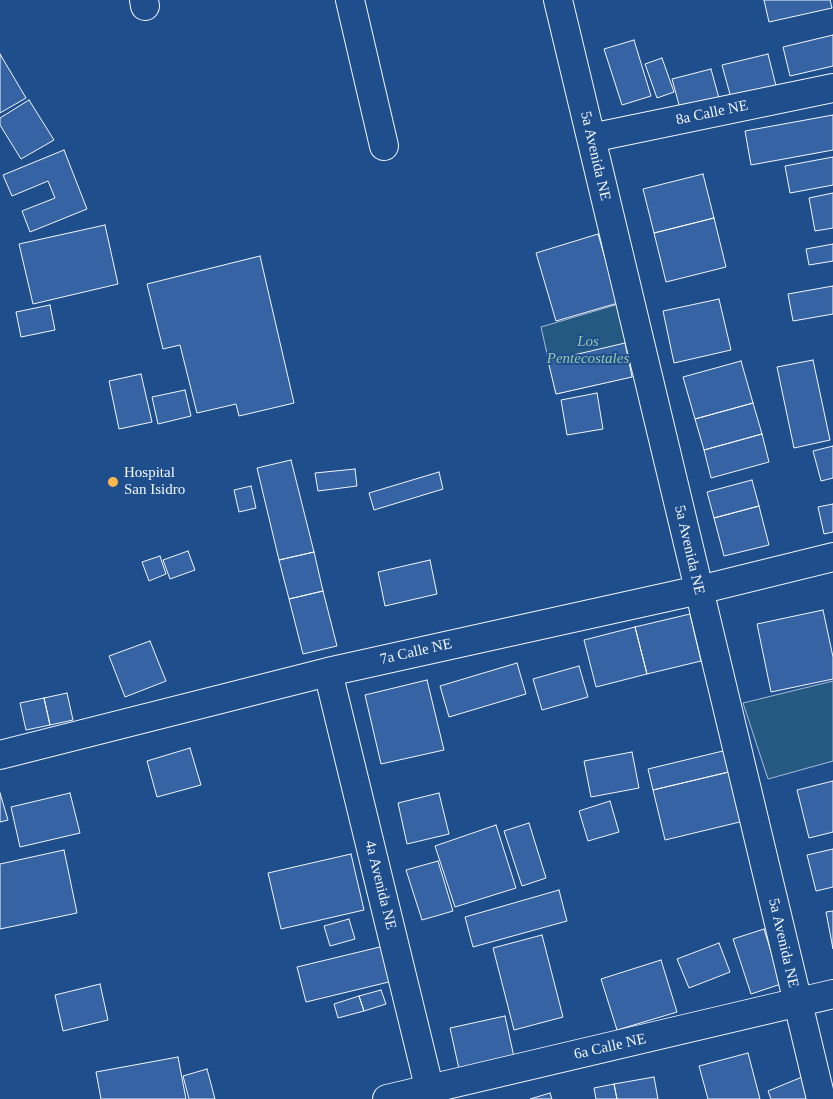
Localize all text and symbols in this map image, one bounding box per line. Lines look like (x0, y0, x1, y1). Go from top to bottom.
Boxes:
street label: 8a Calle NE (674, 97, 750, 129)
street label: 5a Avenida NE (576, 109, 614, 203)
park label: Los Pentecostales (547, 333, 629, 368)
place label: Hospital San Isidro (124, 464, 185, 499)
marker: Hospital San Isidro (106, 475, 120, 489)
street label: 5a Avenida NE (670, 503, 708, 597)
street label: 7a Calle NE (378, 635, 454, 669)
street label: 4a Avenida NE (360, 839, 400, 931)
street label: 5a Avenida NE (764, 896, 802, 990)
street label: 6a Calle NE (572, 1030, 648, 1064)

